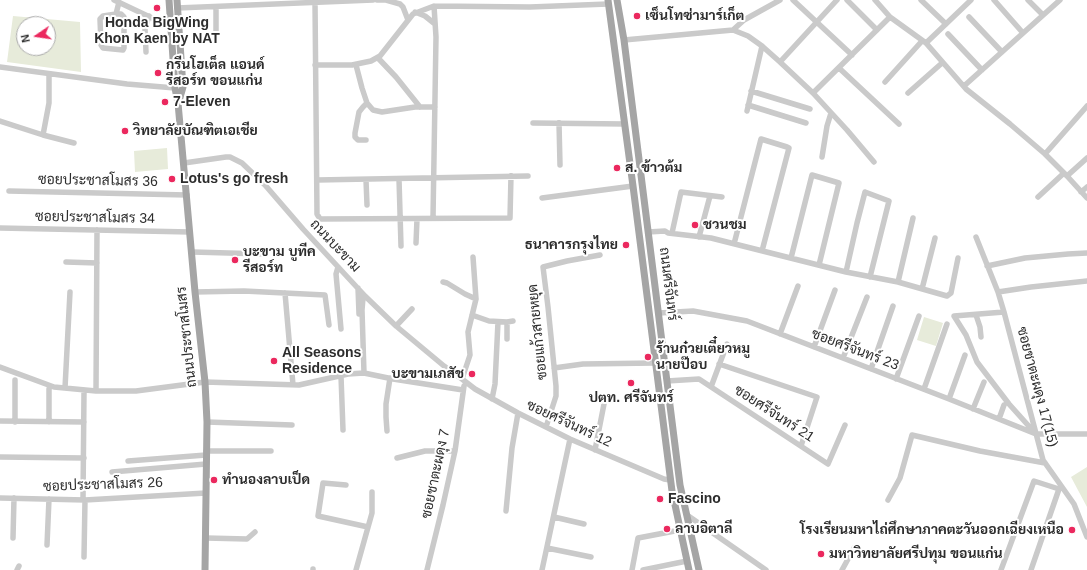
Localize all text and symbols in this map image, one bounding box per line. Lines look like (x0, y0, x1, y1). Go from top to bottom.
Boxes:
marker: Honda BigWing Khon Kaen by NAT (152, 3, 162, 13)
place label: เซ็นโทซ่ามาร์เก็ต (645, 8, 744, 24)
marker: เซ็นโทซ่ามาร์เก็ต (632, 11, 642, 21)
place label: Honda BigWing Khon Kaen by NAT (94, 15, 220, 48)
north arrow (16, 16, 56, 56)
text: N (19, 33, 32, 44)
place label: กรีนโฮเต็ล แอนด์ รีสอร์ท ขอนแก่น (166, 57, 265, 90)
marker: กรีนโฮเต็ล แอนด์ รีสอร์ท ขอนแก่น (153, 68, 163, 78)
place label: 7-Eleven (173, 94, 231, 110)
marker: 7-Eleven (160, 97, 170, 107)
place label: วิทยาลัยบัณฑิตเอเชีย (133, 123, 258, 139)
marker: วิทยาลัยบัณฑิตเอเชีย (120, 126, 130, 136)
place label: ส. ข้าวต้ม (625, 160, 682, 176)
marker: ส. ข้าวต้ม (612, 163, 622, 173)
place label: Lotus's go fresh (180, 171, 288, 187)
street label: ซอยประชาสโมสร 36 (38, 172, 158, 190)
marker: Lotus's go fresh (167, 174, 177, 184)
street label: ซอยประชาสโมสร 34 (35, 209, 155, 227)
street label: ถนนบะขาม (306, 216, 364, 276)
place label: ชวนชม (703, 217, 747, 233)
marker: ชวนชม (690, 220, 700, 230)
place label: ธนาคารกรุงไทย (525, 237, 618, 253)
marker: ธนาคารกรุงไทย (621, 240, 631, 250)
place label: บะขาม บูทีค รีสอร์ท (243, 244, 316, 276)
street label: ถนนศรีจันทร์ (655, 246, 681, 322)
marker: บะขาม บูทีค รีสอร์ท (230, 255, 240, 265)
street label: ซอยแก้วสายหยุด (525, 283, 551, 381)
street label: ถนนประชาสโมสร (173, 286, 201, 388)
street label: ซอยชาตะผดุง 17(15) (1013, 325, 1061, 449)
street label: ซอยศรีจันทร์ 23 (809, 326, 901, 374)
place label: ร้านก๋วยเตี๋ยวหมู นายป๊อบ (656, 341, 750, 374)
place label: All Seasons Residence (282, 345, 361, 378)
marker: ร้านก๋วยเตี๋ยวหมู นายป๊อบ (643, 352, 653, 362)
marker: All Seasons Residence (269, 356, 279, 366)
place label: บะขามเภสัช (392, 366, 464, 382)
marker: บะขามเภสัช (467, 369, 477, 379)
marker: ปตท. ศรีจันทร์ (626, 378, 636, 388)
street label: ซอยศรีจันทร์ 21 (731, 382, 817, 446)
place label: ปตท. ศรีจันทร์ (589, 390, 673, 406)
street label: ซอยศรีจันทร์ 12 (524, 397, 614, 451)
street label: ซอยชาตะผดุง 7 (418, 428, 454, 520)
place label: ทำนองลาบเป็ด (222, 472, 310, 488)
street label: ซอยประชาสโมสร 26 (43, 475, 163, 495)
marker: ทำนองลาบเป็ด (209, 475, 219, 485)
place label: Fascino (668, 491, 721, 507)
marker: Fascino (655, 494, 665, 504)
place label: ลาบอิตาลี (675, 521, 732, 537)
place label: โรงเรียนมหาไถ่ศึกษาภาคตะวันออกเฉียงเหนือ (800, 522, 1064, 538)
marker: ลาบอิตาลี (662, 524, 672, 534)
marker: โรงเรียนมหาไถ่ศึกษาภาคตะวันออกเฉียงเหนือ (1067, 525, 1077, 535)
place label: มหาวิทยาลัยศรีปทุม ขอนแก่น (829, 546, 1003, 562)
marker: มหาวิทยาลัยศรีปทุม ขอนแก่น (816, 549, 826, 559)

